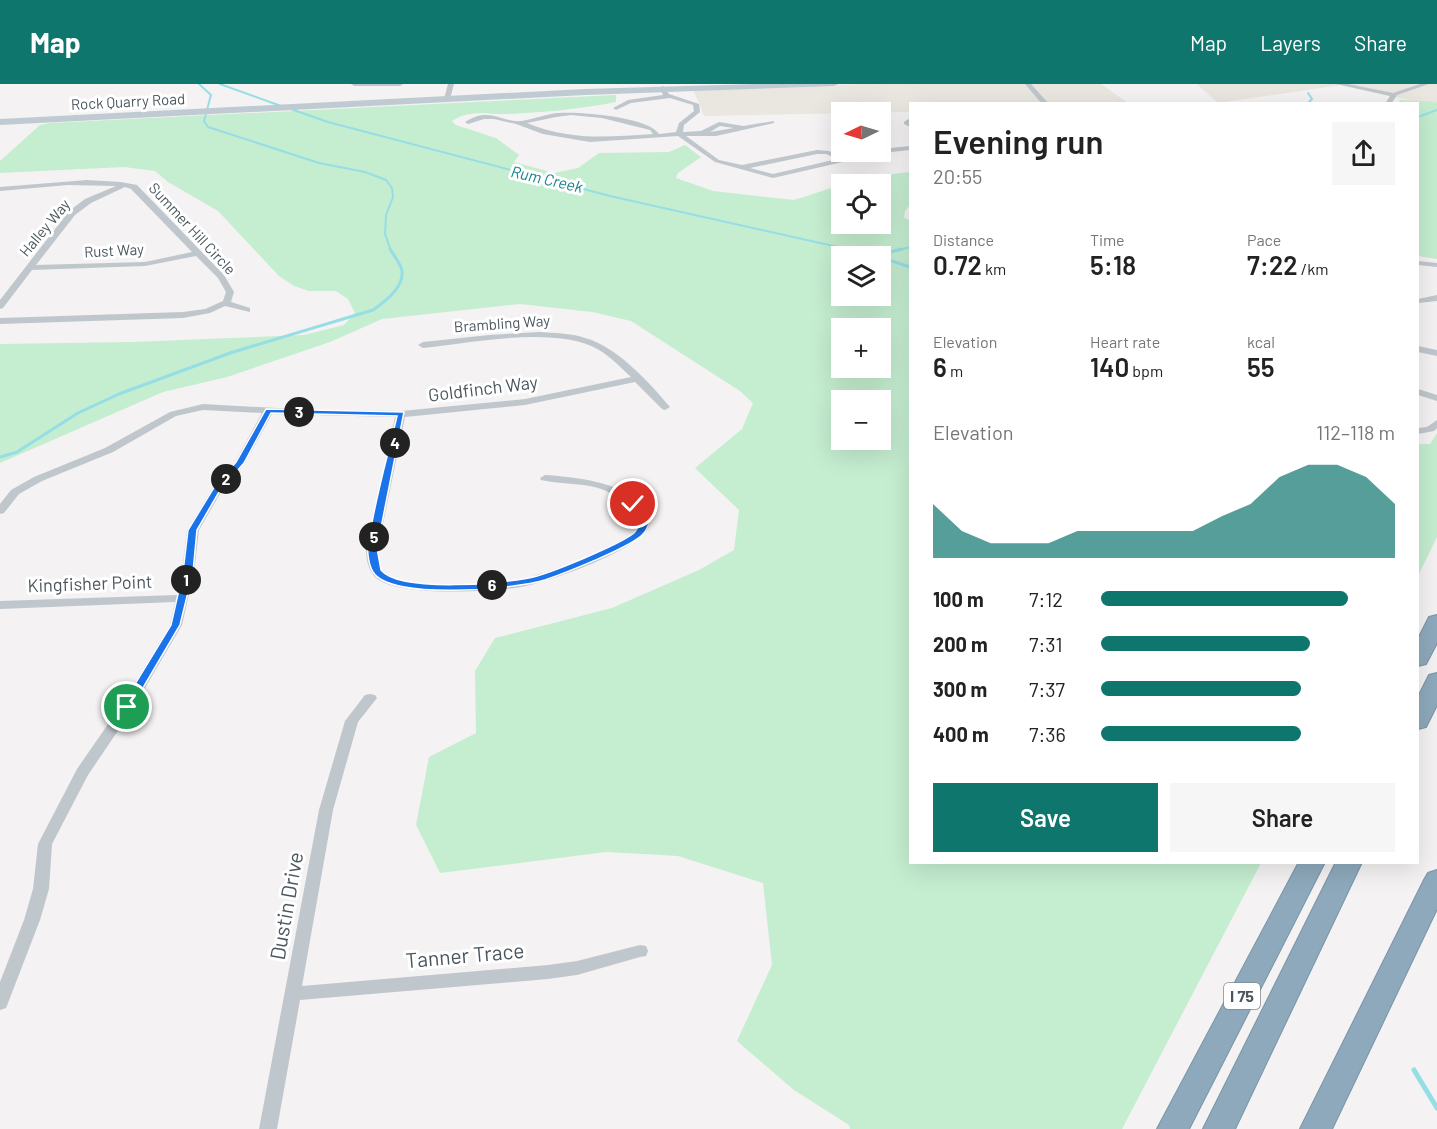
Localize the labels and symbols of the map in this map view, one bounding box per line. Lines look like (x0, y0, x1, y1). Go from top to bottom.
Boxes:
street label: Rock Quarry Road (70, 89, 186, 113)
north arrow (831, 102, 891, 162)
water label: Rum Creek (509, 161, 585, 196)
street label: Summer Hill Circle (146, 179, 240, 278)
street label: Halley Way (15, 195, 73, 260)
street label: Rust Way (84, 239, 144, 261)
street label: Brambling Way (453, 311, 551, 335)
street label: Goldfinch Way (427, 370, 539, 406)
pin: 3 (284, 397, 314, 427)
pin: 4 (380, 428, 410, 458)
pin: 2 (211, 464, 241, 494)
pin (607, 478, 658, 529)
pin: 5 (359, 522, 389, 552)
pin: 1 (171, 565, 201, 595)
street label: Kingfisher Point (27, 570, 153, 596)
pin: 6 (477, 570, 507, 600)
pin (101, 681, 152, 732)
street label: Dustin Drive (264, 850, 307, 962)
street label: Tanner Trace (404, 937, 525, 972)
road number: I 75 (1224, 983, 1260, 1009)

